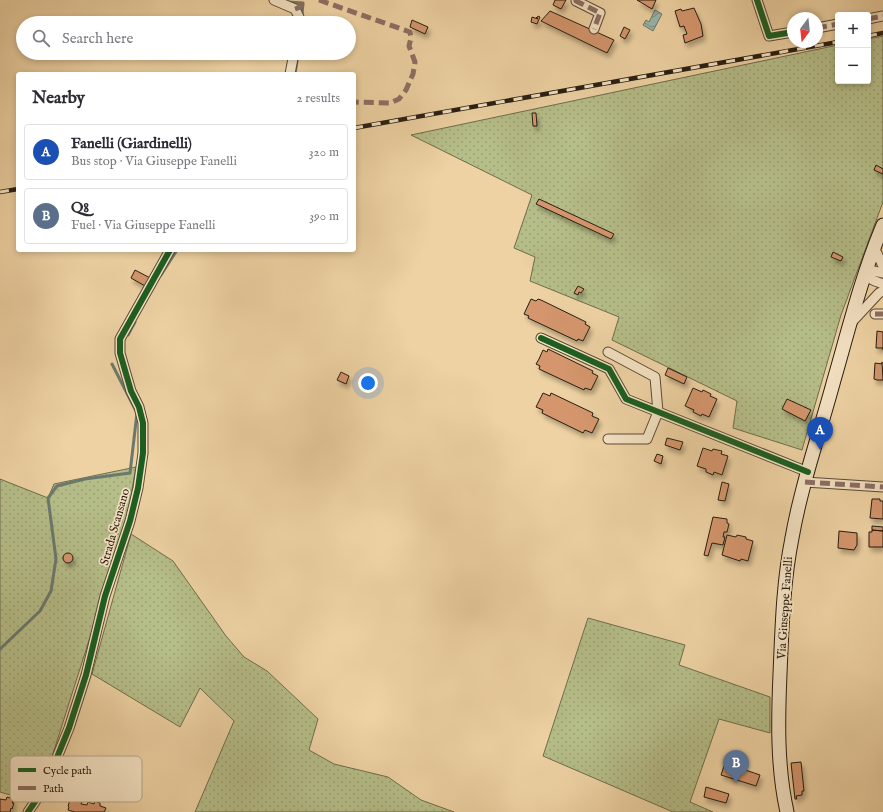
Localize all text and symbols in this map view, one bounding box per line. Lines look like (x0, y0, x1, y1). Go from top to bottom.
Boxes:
north arrow (787, 12, 823, 48)
map controls (835, 12, 871, 84)
button: + (835, 12, 871, 48)
search box (16, 16, 356, 60)
icon: search (30, 27, 52, 49)
text: Search here (62, 29, 133, 48)
button: − (835, 48, 871, 84)
text: Nearby (32, 88, 85, 109)
text: 2 results (296, 90, 340, 107)
text: Fanelli (Giardinelli) (71, 134, 192, 153)
text: A (42, 144, 50, 161)
text: 320 m (309, 144, 339, 161)
text: Bus stop · Via Giuseppe Fanelli (71, 153, 237, 170)
text: Q8 (71, 198, 89, 217)
text: B (42, 208, 50, 225)
text: 390 m (309, 208, 339, 225)
text: Fuel · Via Giuseppe Fanelli (71, 217, 216, 234)
your location (358, 373, 378, 393)
pin: A (807, 417, 833, 450)
street label: Strada Scansano (97, 486, 133, 567)
street label: Via Giuseppe Fanelli (774, 556, 797, 661)
pin: B (723, 750, 749, 783)
legend (10, 756, 142, 802)
text: Cycle path (43, 764, 92, 778)
text: Path (43, 782, 64, 796)

